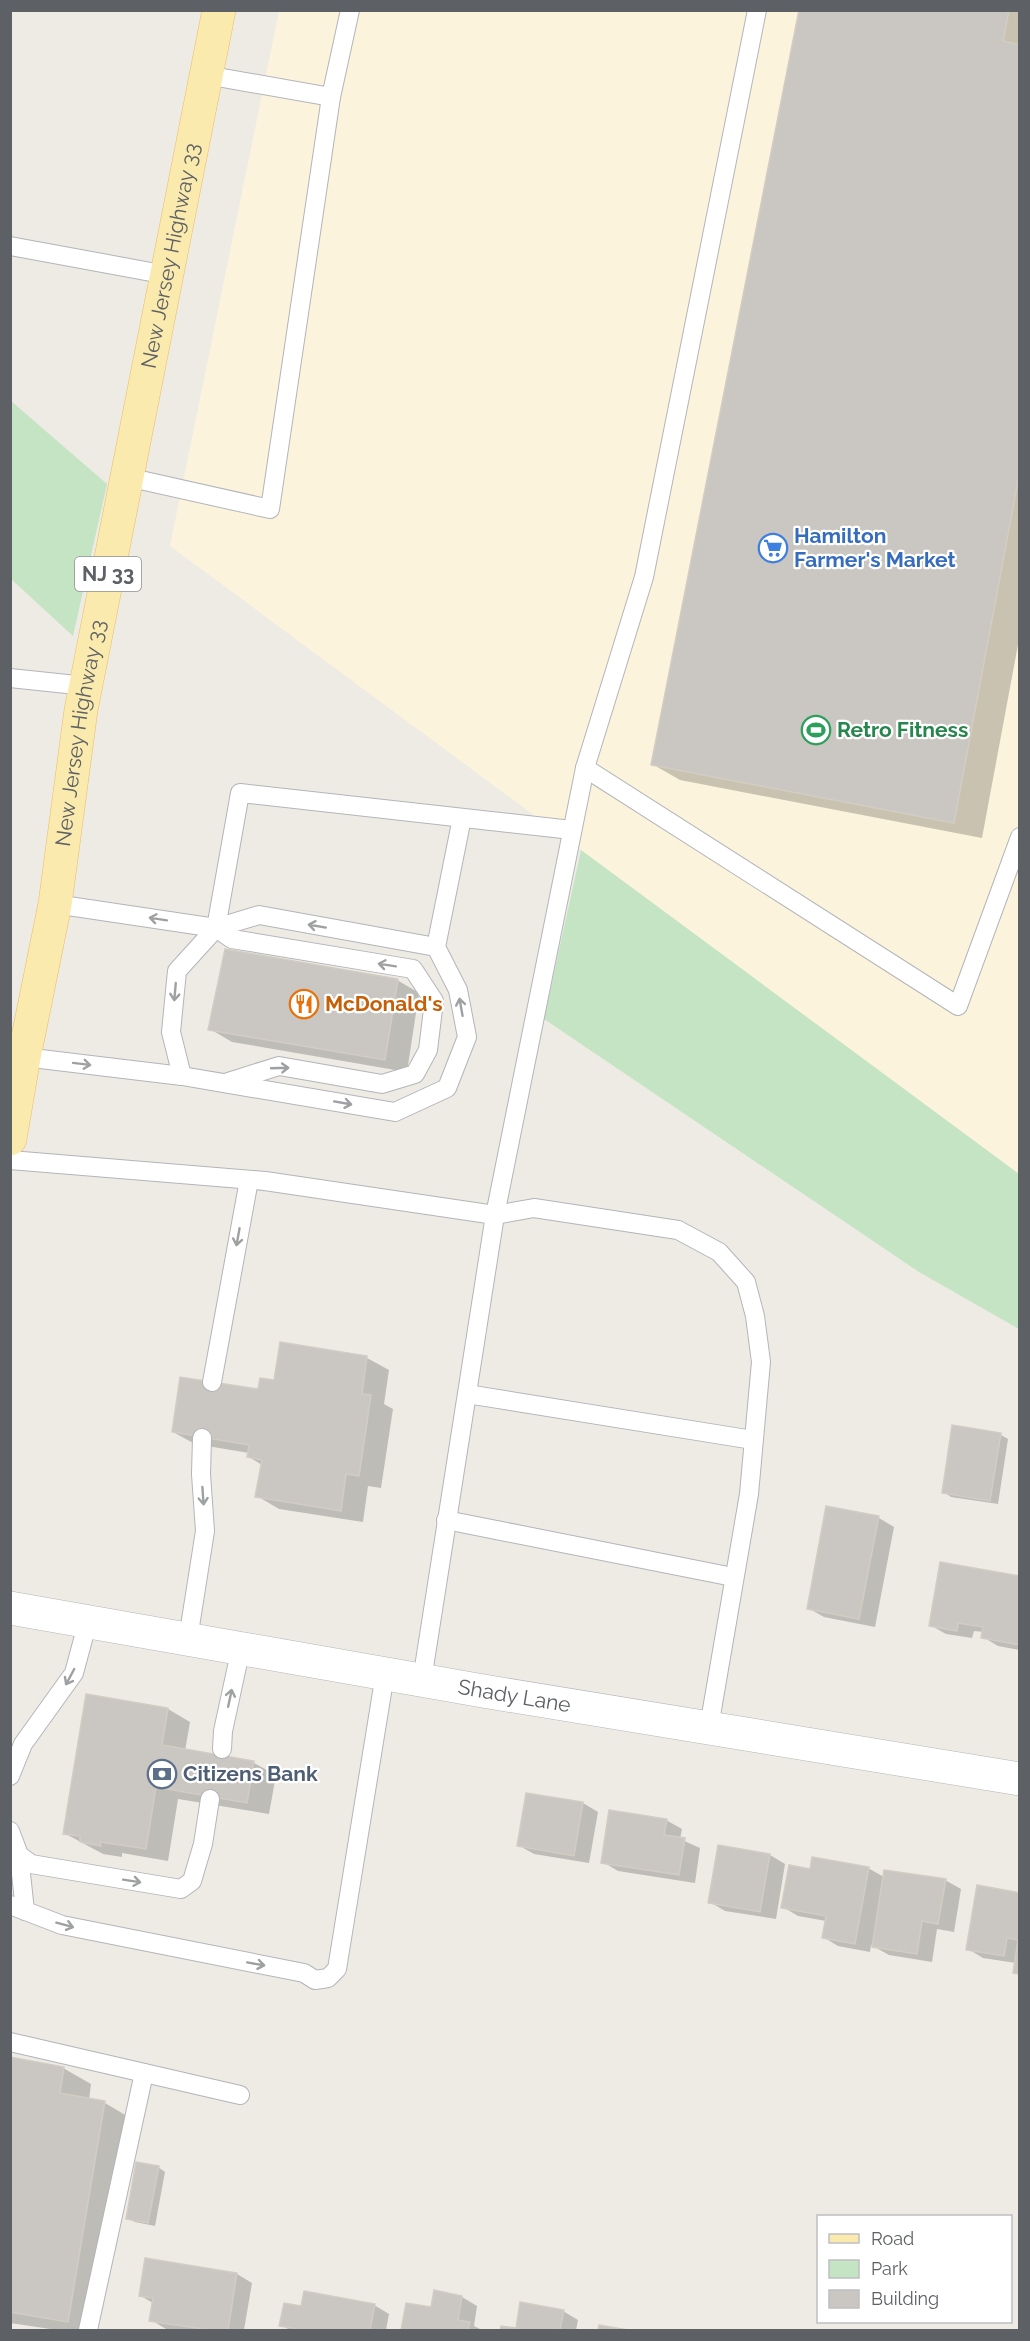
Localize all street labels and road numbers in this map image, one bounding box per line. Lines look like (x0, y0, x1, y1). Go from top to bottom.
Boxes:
street label: New Jersey Highway 33 (136, 141, 204, 370)
road number: NJ 33 (75, 557, 141, 591)
street label: New Jersey Highway 33 (50, 618, 110, 848)
street label: Shady Lane (456, 1674, 573, 1717)

